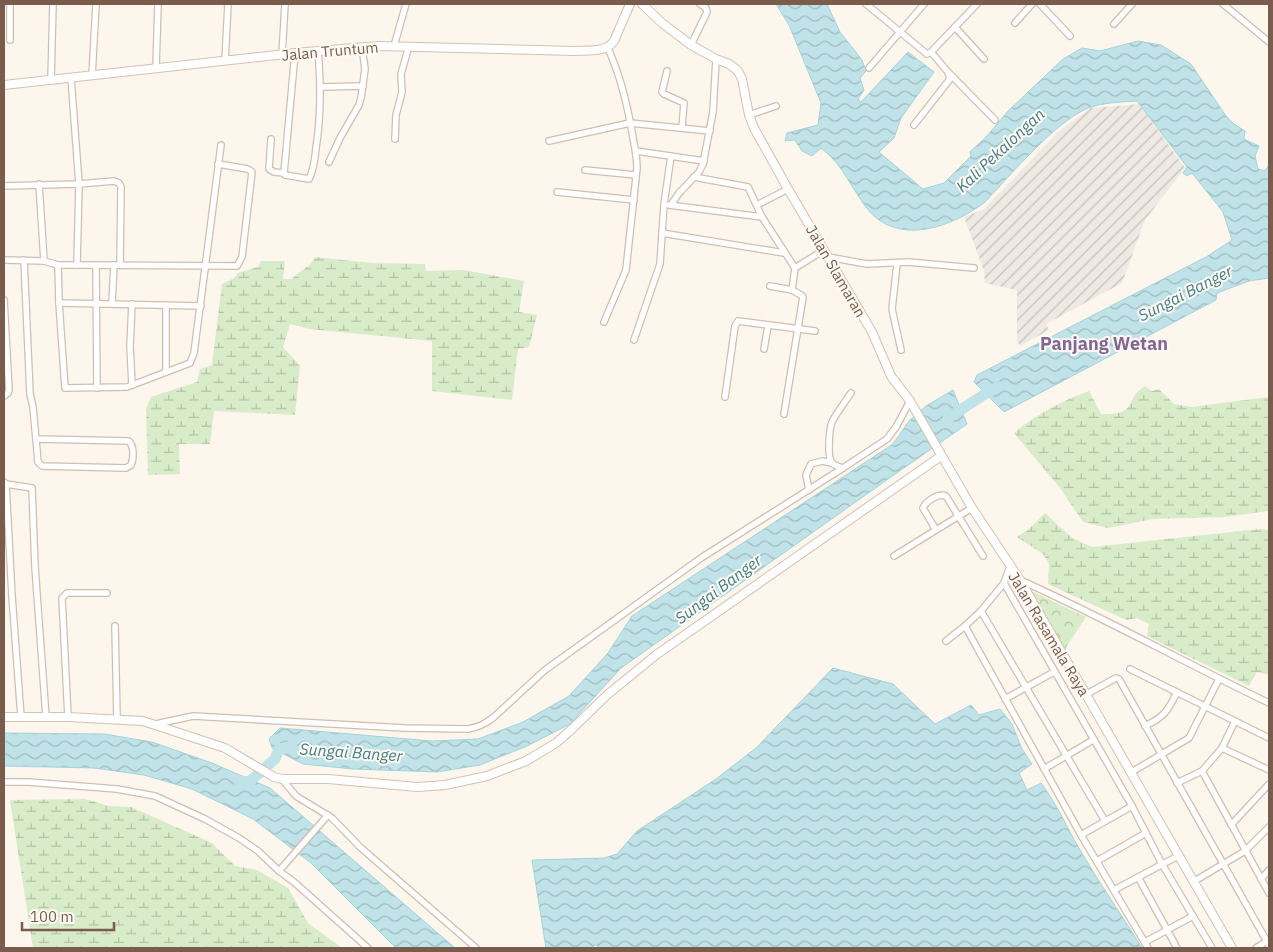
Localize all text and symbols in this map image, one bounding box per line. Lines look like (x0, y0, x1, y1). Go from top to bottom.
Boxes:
street label: Jalan Truntum (281, 37, 379, 65)
water label: Kali Pekalongan (952, 104, 1048, 196)
street label: Jalan Slamaran (802, 221, 870, 321)
water label: Sungai Banger (1134, 260, 1237, 325)
district label: Panjang Wetan (1040, 332, 1168, 355)
water label: Sungai Banger (671, 549, 766, 628)
street label: Jalan Rasamala Raya (1004, 568, 1094, 700)
water label: Sungai Banger (299, 738, 404, 766)
scale bar (22, 900, 115, 932)
text: 100 m (30, 907, 74, 926)

